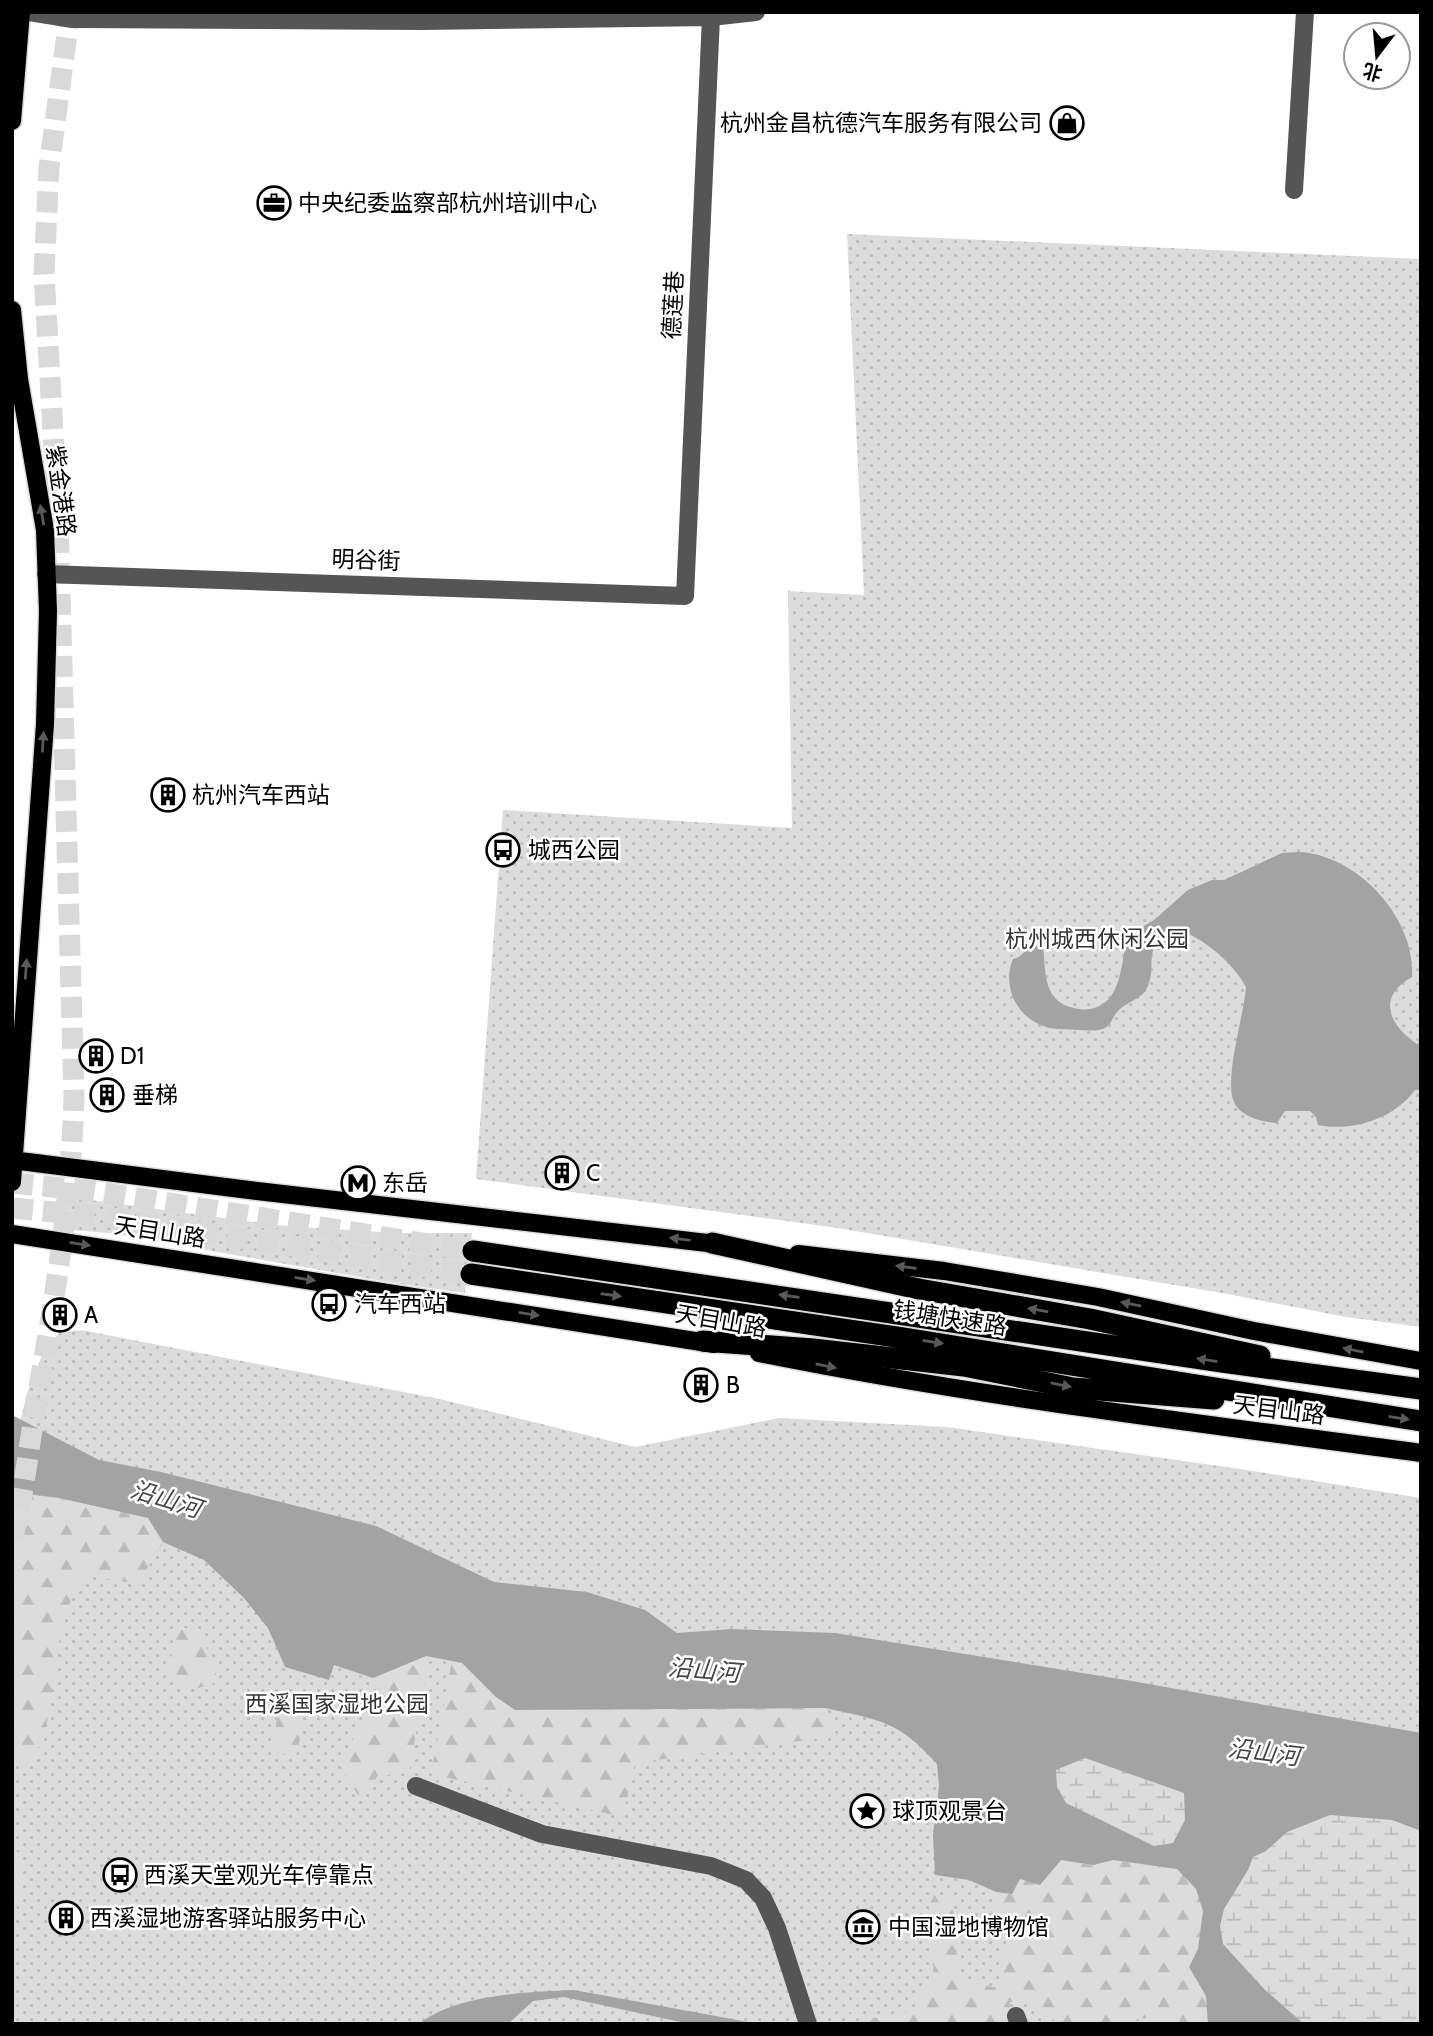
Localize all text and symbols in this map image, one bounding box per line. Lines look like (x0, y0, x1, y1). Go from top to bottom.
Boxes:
north arrow (1342, 21, 1412, 91)
text: 北 (1360, 58, 1385, 86)
shop icon: 杭州金昌杭德汽车服务有限公司 (1048, 104, 1086, 142)
place label: 杭州金昌杭德汽车服务有限公司 (720, 109, 1042, 137)
office icon: 中央纪委监察部杭州培训中心 (255, 184, 293, 222)
place label: 中央纪委监察部杭州培训中心 (298, 189, 597, 217)
street label: 德莲巷 (657, 270, 689, 340)
street label: 紫金港路 (41, 443, 81, 539)
one-way arrow (36, 504, 47, 526)
street label: 明谷街 (331, 545, 401, 575)
one-way arrow (38, 731, 49, 753)
building icon: 杭州汽车西站 (149, 776, 187, 814)
place label: 杭州汽车西站 (192, 781, 330, 809)
bus stop icon: 城西公园 (484, 831, 522, 869)
place label: 城西公园 (528, 836, 620, 864)
park label: 杭州城西休闲公园 (1005, 925, 1189, 953)
one-way arrow (21, 958, 32, 980)
building icon: D1 (77, 1037, 115, 1075)
place label: D1 (120, 1042, 144, 1070)
building icon: 垂梯 (88, 1076, 126, 1114)
place label: 垂梯 (132, 1081, 178, 1109)
building icon: C (543, 1154, 581, 1192)
place label: C (586, 1159, 600, 1187)
metro station icon: 东岳 (339, 1164, 377, 1202)
place label: 东岳 (382, 1169, 428, 1197)
street label: 天目山路 (112, 1211, 208, 1253)
one-way arrow (669, 1234, 691, 1245)
one-way arrow (69, 1239, 91, 1250)
one-way arrow (895, 1261, 917, 1272)
one-way arrow (294, 1274, 316, 1285)
bus stop icon: 汽车西站 (310, 1285, 348, 1323)
place label: 汽车西站 (354, 1290, 446, 1318)
one-way arrow (600, 1290, 622, 1301)
one-way arrow (778, 1291, 800, 1302)
street label: 钱塘快速路 (891, 1295, 1009, 1341)
building icon: A (41, 1296, 79, 1334)
one-way arrow (1120, 1298, 1142, 1309)
street label: 天目山路 (673, 1299, 769, 1343)
place label: A (84, 1301, 98, 1329)
one-way arrow (1026, 1304, 1048, 1315)
one-way arrow (518, 1309, 540, 1320)
one-way arrow (922, 1337, 944, 1348)
one-way arrow (1342, 1344, 1364, 1355)
one-way arrow (1196, 1354, 1218, 1365)
one-way arrow (815, 1361, 837, 1372)
building icon: B (682, 1366, 720, 1404)
place label: B (726, 1371, 740, 1399)
one-way arrow (1050, 1380, 1072, 1391)
street label: 天目山路 (1232, 1390, 1326, 1430)
one-way arrow (1389, 1413, 1411, 1424)
water label: 沿山河 (127, 1475, 208, 1525)
water label: 沿山河 (667, 1652, 745, 1688)
park label: 西溪国家湿地公园 (245, 1690, 429, 1718)
water label: 沿山河 (1227, 1733, 1305, 1771)
place icon: 球顶观景台 (848, 1792, 886, 1830)
place label: 球顶观景台 (892, 1797, 1007, 1825)
bus stop icon: 西溪天堂观光车停靠点 (101, 1856, 139, 1894)
place label: 西溪天堂观光车停靠点 (144, 1861, 374, 1889)
building icon: 西溪湿地游客驿站服务中心 (47, 1899, 85, 1937)
place label: 西溪湿地游客驿站服务中心 (90, 1904, 366, 1932)
museum icon: 中国湿地博物馆 (844, 1908, 882, 1946)
place label: 中国湿地博物馆 (888, 1913, 1049, 1941)

